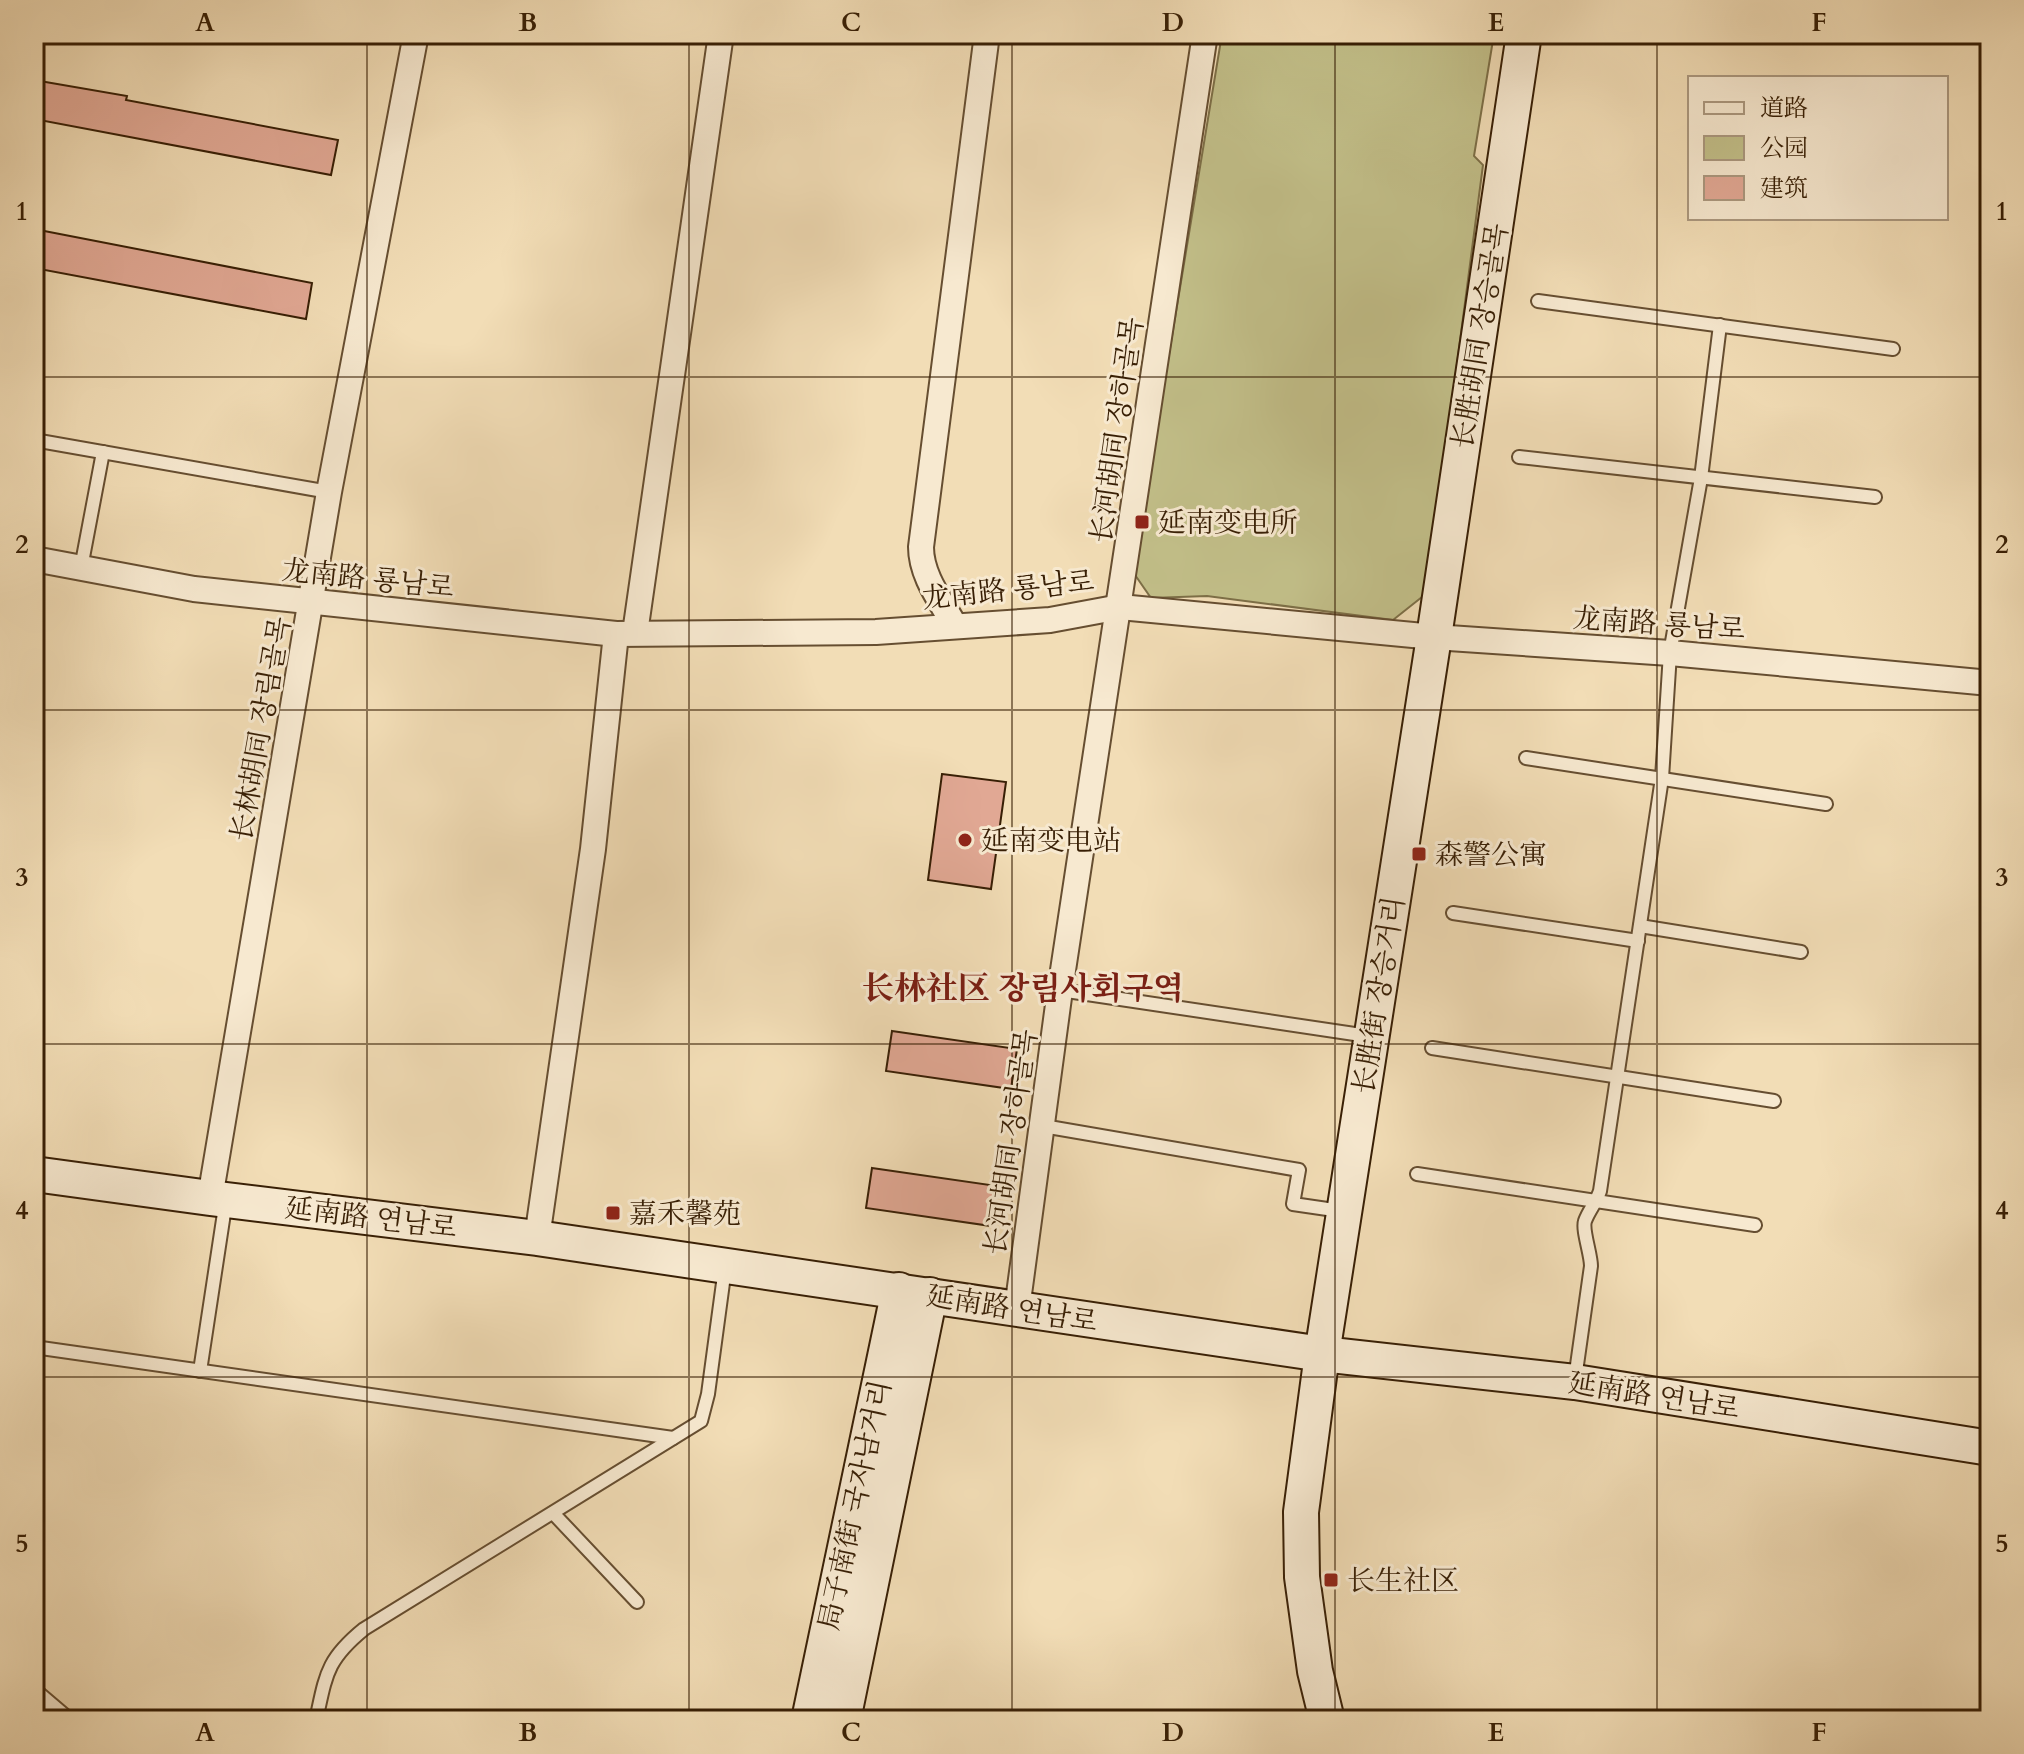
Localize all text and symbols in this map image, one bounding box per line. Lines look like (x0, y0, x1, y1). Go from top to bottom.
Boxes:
text: A (195, 5, 215, 40)
text: B (519, 5, 537, 40)
text: C (841, 5, 861, 40)
text: D (1162, 5, 1184, 40)
text: E (1488, 5, 1504, 40)
text: F (1811, 5, 1827, 40)
legend (1688, 76, 1948, 220)
text: 道路 (1760, 92, 1808, 125)
text: 公园 (1760, 132, 1808, 165)
text: 建筑 (1760, 172, 1808, 205)
text: 1 (15, 194, 29, 229)
text: 1 (1995, 194, 2009, 229)
street label: 长胜胡同 장승골목 (1443, 221, 1517, 452)
street label: 长河胡同 장하골목 (1082, 315, 1152, 546)
place label: 延南变电所 (1158, 504, 1298, 542)
marker: 延南变电所 (1133, 513, 1151, 531)
text: 2 (15, 527, 29, 562)
text: 2 (1995, 527, 2009, 562)
street label: 龙南路 룡남로 (280, 551, 456, 607)
street label: 龙南路 룡남로 (920, 562, 1096, 618)
street label: 龙南路 룡남로 (1571, 599, 1746, 649)
street label: 长林胡同 장림골목 (223, 614, 299, 845)
place label: 延南变电站 (981, 822, 1121, 860)
marker: 延南变电站 (956, 831, 974, 849)
place label: 森警公寓 (1435, 836, 1547, 874)
marker: 森警公寓 (1410, 845, 1428, 863)
text: 3 (15, 860, 29, 895)
text: 3 (1995, 860, 2009, 895)
street label: 长胜街 장승거리 (1345, 894, 1413, 1097)
district label: 长林社区 장림사회구역 (862, 967, 1184, 1011)
street label: 长河胡同 장하골목 (976, 1027, 1046, 1258)
street label: 延南路 연남로 (283, 1189, 459, 1247)
text: 4 (15, 1193, 29, 1228)
text: 4 (1995, 1193, 2009, 1228)
place label: 嘉禾馨苑 (629, 1195, 741, 1233)
marker: 嘉禾馨苑 (604, 1204, 622, 1222)
street label: 延南路 연남로 (924, 1277, 1100, 1341)
street label: 延南路 연남로 (1566, 1364, 1742, 1428)
street label: 局子南街 국자남거리 (810, 1377, 900, 1634)
text: 5 (15, 1526, 29, 1561)
text: 5 (1995, 1526, 2009, 1561)
place label: 长生社区 (1347, 1562, 1459, 1600)
marker: 长生社区 (1322, 1571, 1340, 1589)
text: A (195, 1715, 215, 1750)
text: B (519, 1715, 537, 1750)
text: C (841, 1715, 861, 1750)
text: D (1162, 1715, 1184, 1750)
text: E (1488, 1715, 1504, 1750)
text: F (1811, 1715, 1827, 1750)

